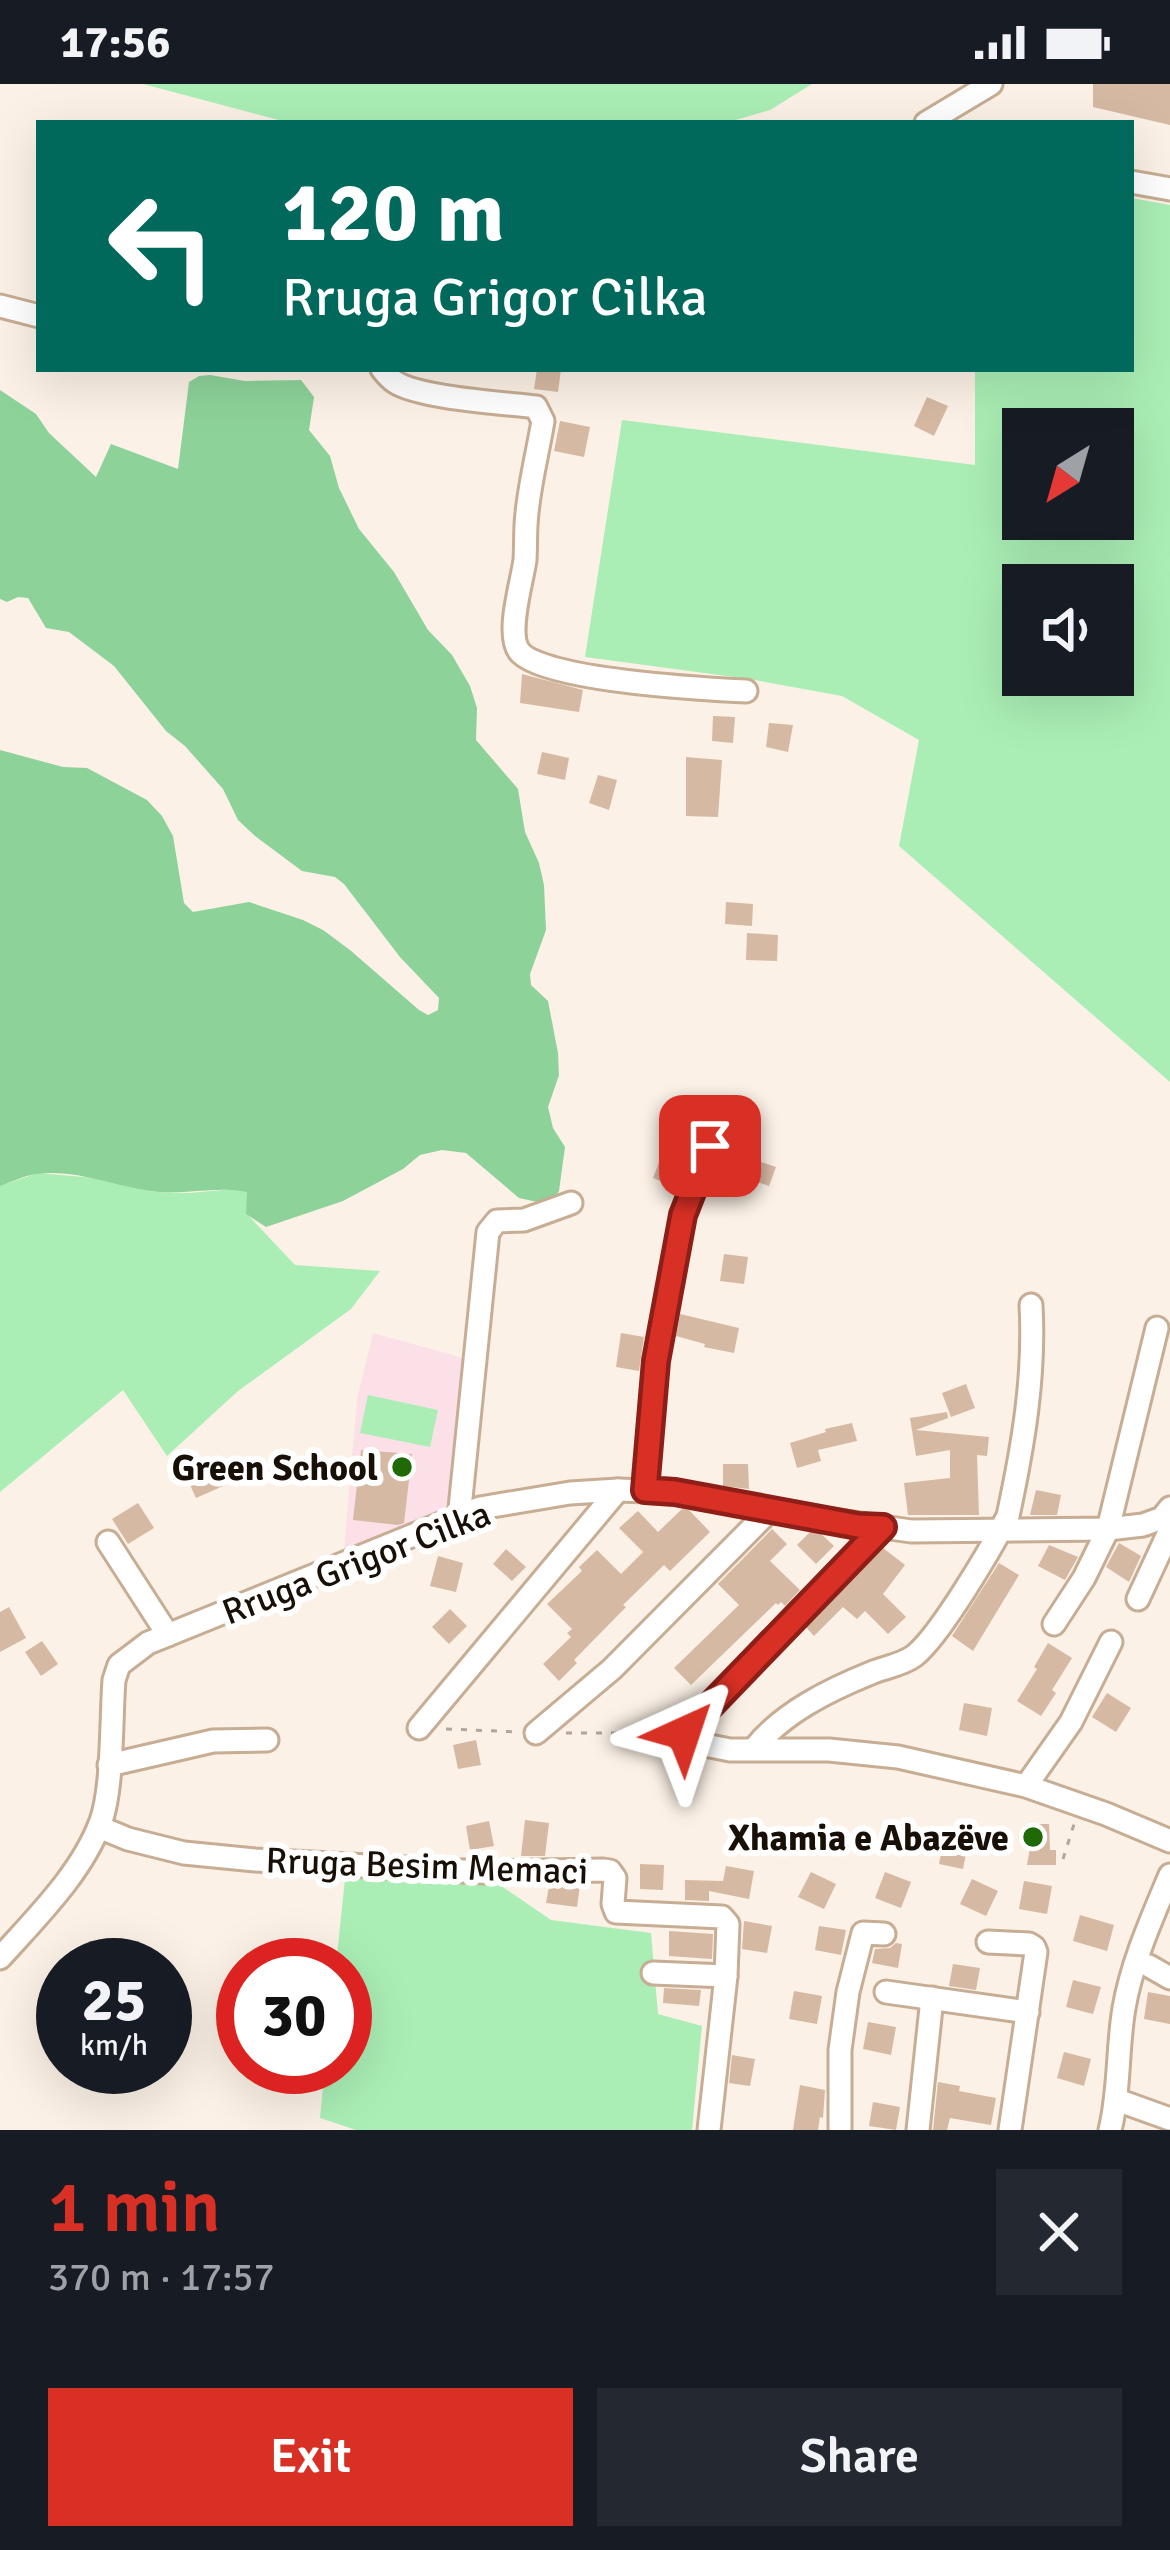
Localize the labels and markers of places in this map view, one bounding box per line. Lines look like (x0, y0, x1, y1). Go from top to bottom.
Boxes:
pin (659, 1095, 761, 1197)
place label: Green School (172, 1446, 378, 1491)
marker: Green School (389, 1454, 415, 1480)
place label: Xhamia e Abazëve (728, 1816, 1009, 1861)
marker: Xhamia e Abazëve (1020, 1824, 1046, 1850)

